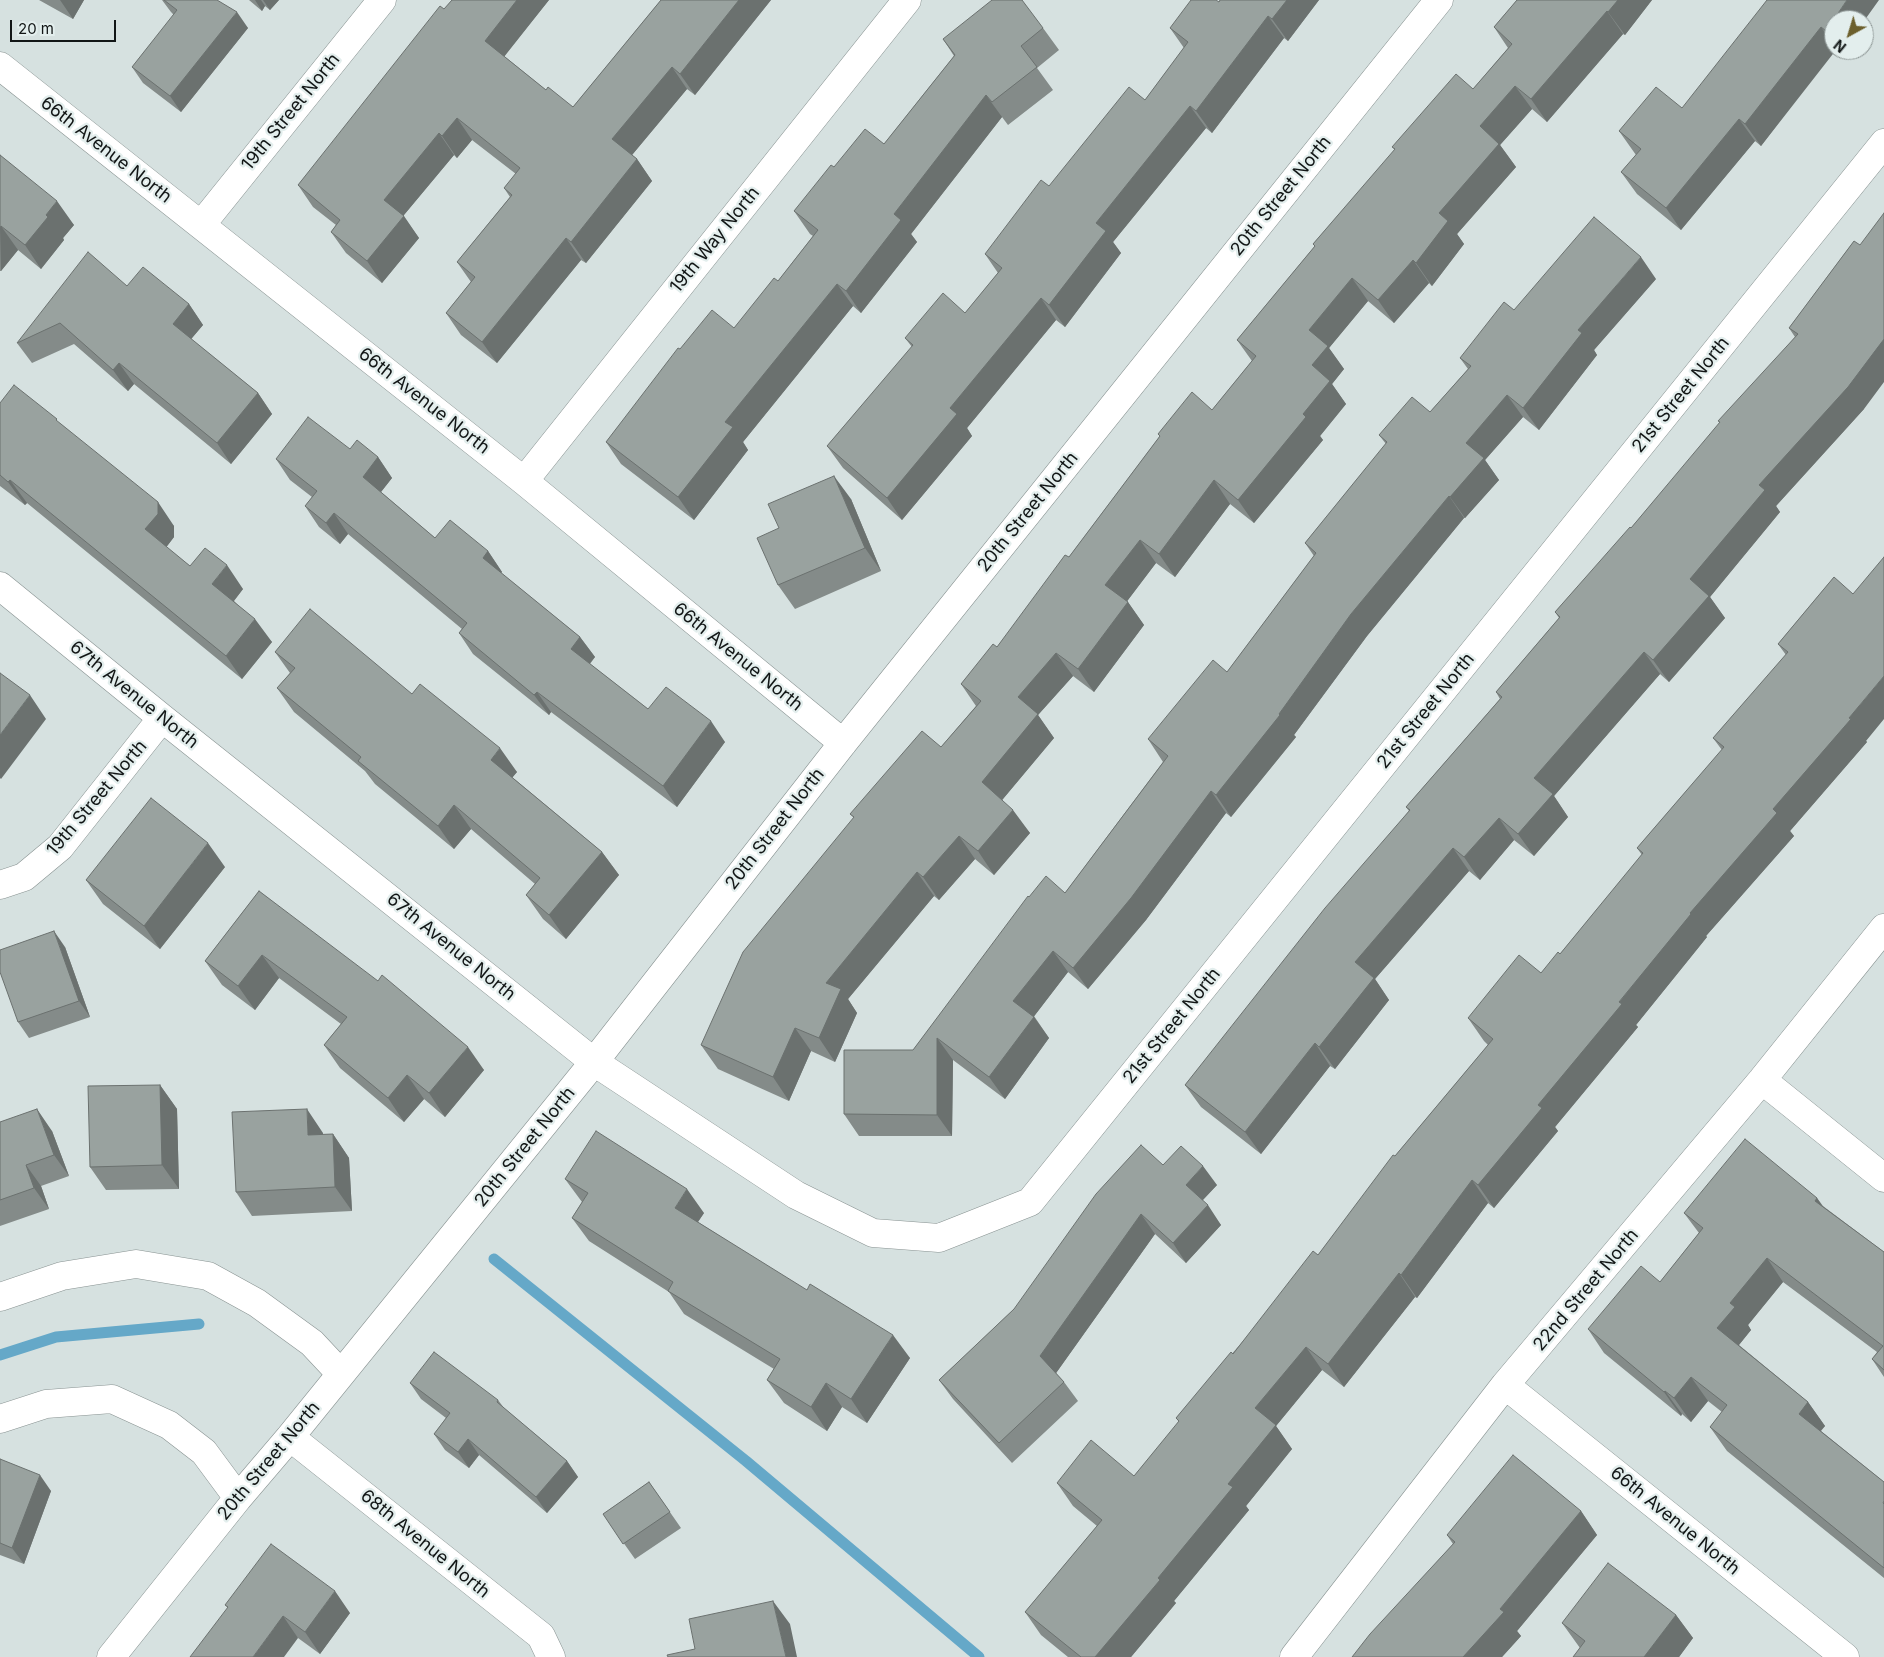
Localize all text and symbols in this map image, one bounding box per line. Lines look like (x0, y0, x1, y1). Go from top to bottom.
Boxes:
scale bar (12, 10, 119, 42)
north arrow (1824, 10, 1874, 60)
text: 20 m (18, 19, 54, 38)
text: N (1830, 36, 1849, 56)
street label: 19th Street North (237, 49, 345, 175)
street label: 66th Avenue North (36, 92, 176, 208)
street label: 20th Street North (1226, 132, 1336, 260)
street label: 19th Way North (666, 183, 764, 297)
street label: 21st Street North (1628, 333, 1734, 457)
street label: 66th Avenue North (354, 343, 494, 459)
street label: 20th Street North (973, 448, 1083, 576)
street label: 66th Avenue North (669, 598, 807, 716)
street label: 67th Avenue North (65, 637, 203, 753)
street label: 21st Street North (1373, 649, 1479, 773)
street label: 19th Street North (42, 736, 152, 860)
street label: 20th Street North (721, 764, 829, 894)
street label: 67th Avenue North (382, 889, 520, 1005)
street label: 21st Street North (1119, 964, 1225, 1088)
street label: 20th Street North (470, 1083, 580, 1211)
street label: 22nd Street North (1529, 1225, 1643, 1355)
street label: 20th Street North (213, 1397, 325, 1525)
street label: 66th Avenue North (1606, 1462, 1744, 1580)
street label: 68th Avenue North (356, 1485, 494, 1603)

